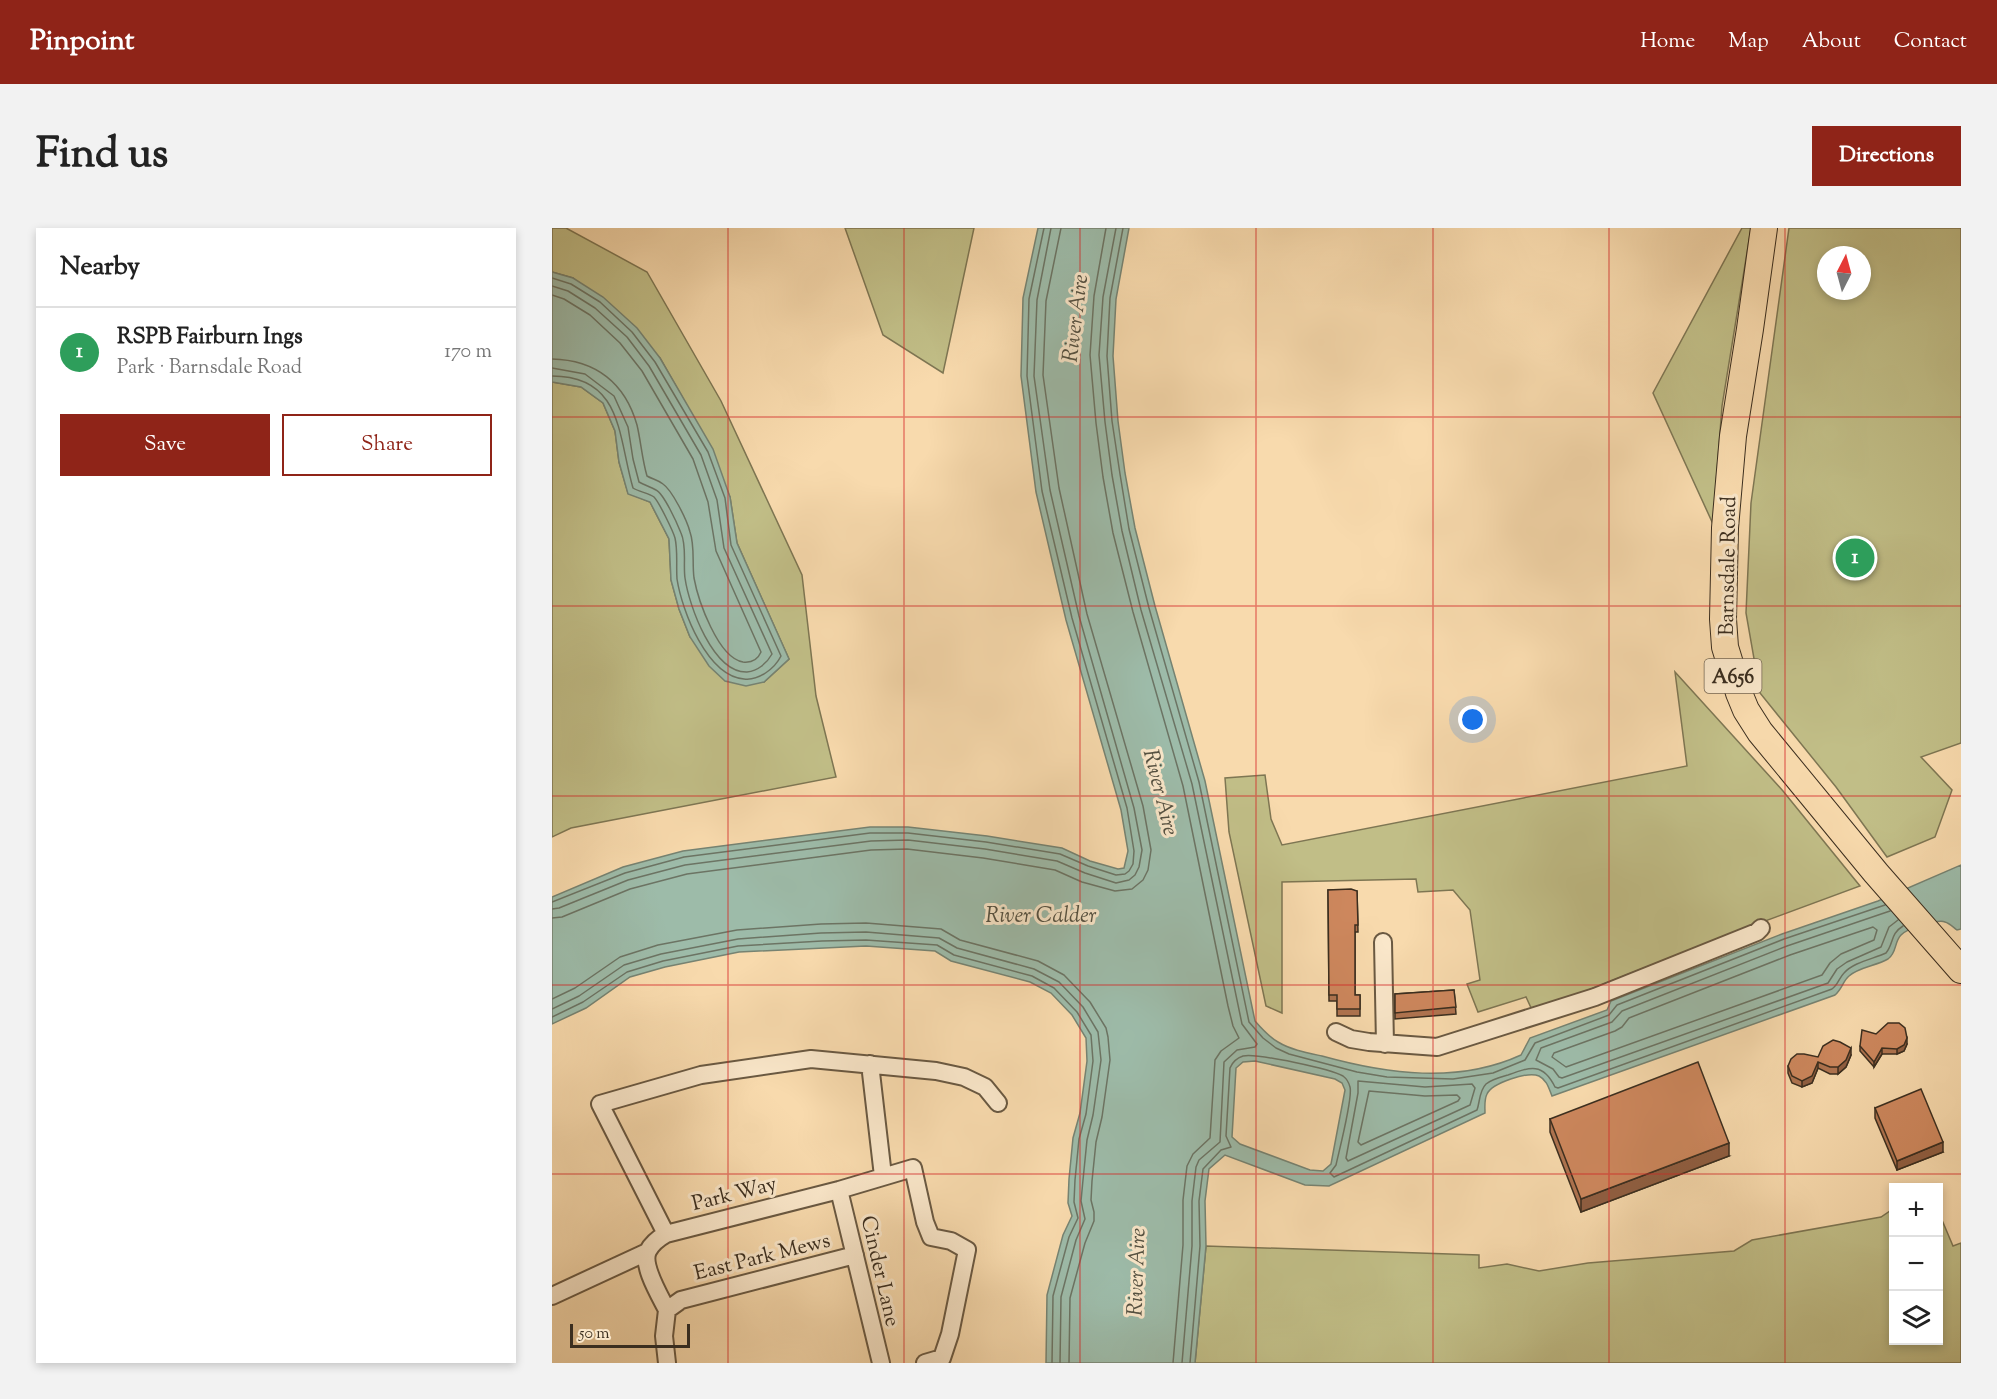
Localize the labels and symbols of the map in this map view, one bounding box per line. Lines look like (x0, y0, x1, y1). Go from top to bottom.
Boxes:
north arrow (1817, 246, 1871, 300)
water label: River Aire (1056, 273, 1098, 364)
street label: Barnsdale Road (1713, 496, 1745, 636)
pin: 1 (1836, 536, 1874, 580)
road number: A656 (1704, 659, 1762, 693)
your location (1458, 705, 1487, 734)
water label: River Aire (1133, 746, 1185, 840)
water label: River Calder (985, 901, 1097, 933)
street label: Park Way (689, 1170, 781, 1220)
street label: Cinder Lane (852, 1213, 906, 1330)
street label: East Park Mews (691, 1227, 834, 1289)
water label: River Aire (1120, 1227, 1156, 1317)
scale bar (570, 1321, 690, 1348)

